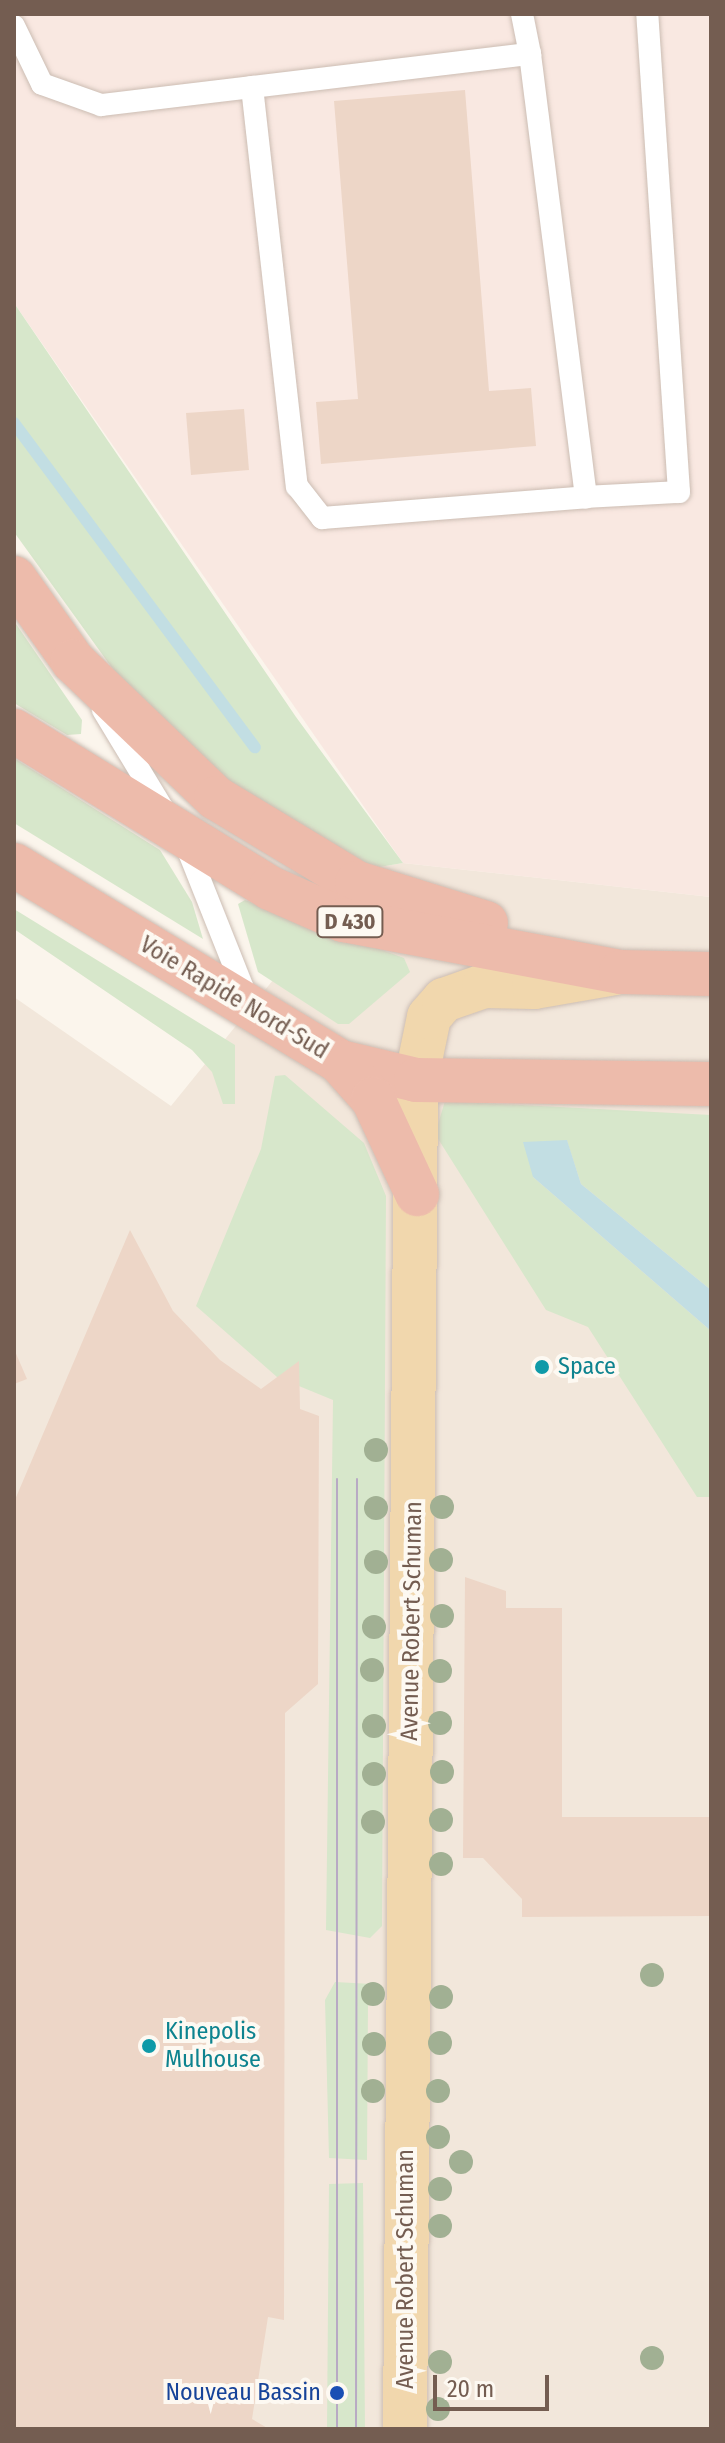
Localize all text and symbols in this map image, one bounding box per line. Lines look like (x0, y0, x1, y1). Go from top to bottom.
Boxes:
road number: D 430 (316, 904, 384, 940)
street label: Voie Rapide Nord-Sud (135, 930, 333, 1066)
place label: Space (558, 1353, 616, 1381)
marker: Space (533, 1358, 551, 1376)
street label: Avenue Robert Schuman (396, 1501, 428, 1741)
place label: Kinepolis Mulhouse (165, 2018, 261, 2074)
marker: Kinepolis Mulhouse (140, 2037, 158, 2055)
street label: Avenue Robert Schuman (392, 2149, 420, 2389)
scale bar (437, 2359, 553, 2409)
text: 20 m (447, 2375, 494, 2403)
place label: Nouveau Bassin (165, 2379, 321, 2407)
marker: Nouveau Bassin (328, 2384, 346, 2402)

